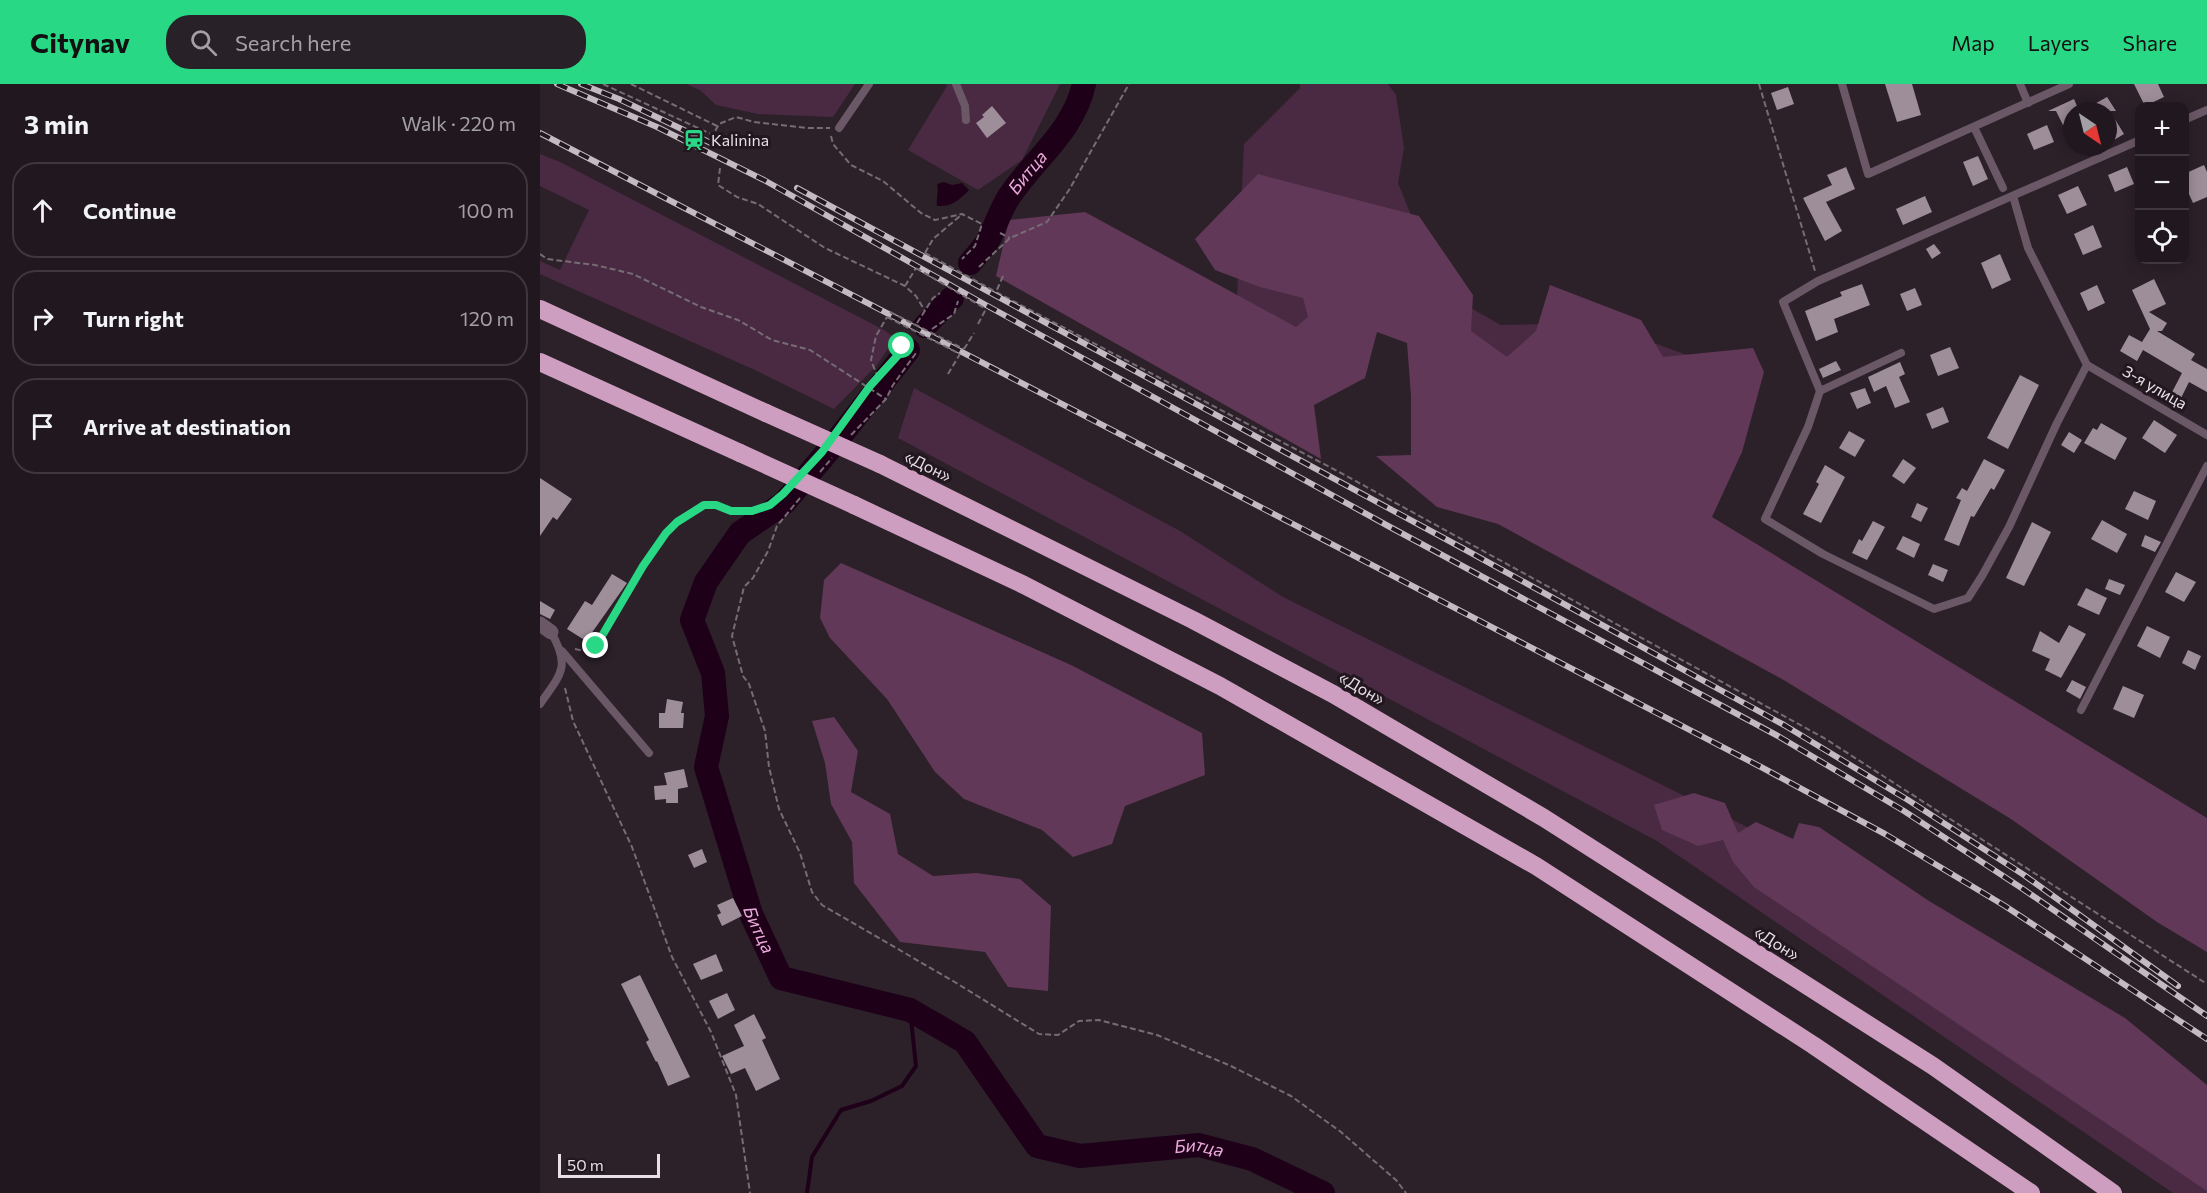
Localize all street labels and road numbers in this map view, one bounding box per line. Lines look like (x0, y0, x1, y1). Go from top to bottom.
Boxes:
street label: 3-я улица (2120, 361, 2191, 413)
street label: «Дон» (902, 446, 955, 485)
street label: «Дон» (1336, 667, 1388, 708)
street label: «Дон» (1751, 921, 1803, 964)

